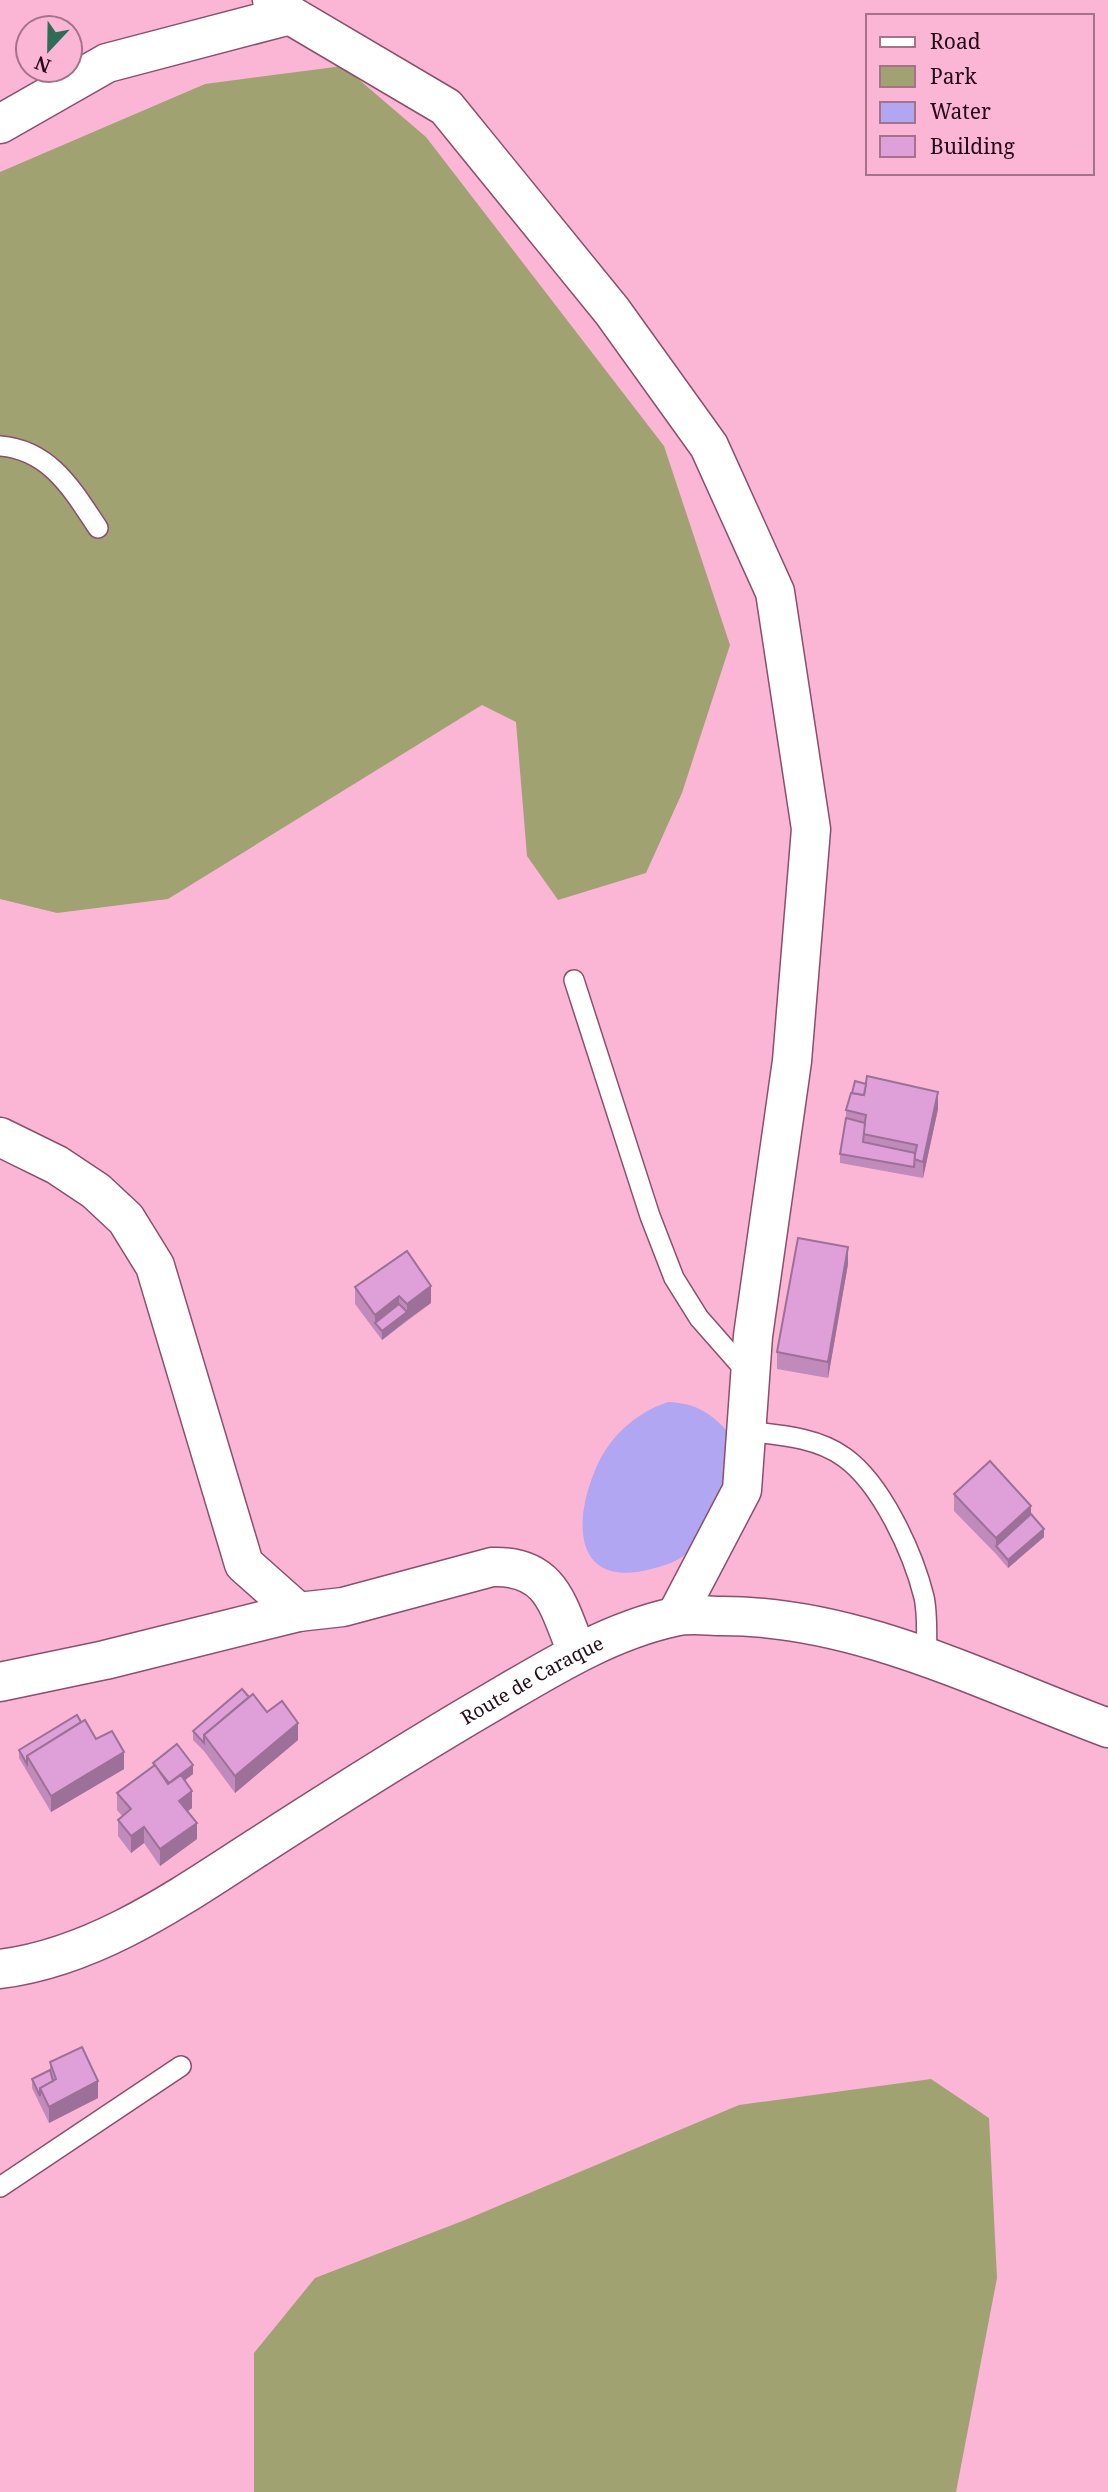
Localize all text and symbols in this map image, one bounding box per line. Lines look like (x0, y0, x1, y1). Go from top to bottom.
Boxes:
north arrow (14, 14, 84, 84)
legend (866, 14, 1094, 175)
text: Road (930, 27, 981, 55)
text: N (31, 50, 54, 80)
text: Park (930, 62, 977, 90)
text: Water (930, 97, 991, 125)
text: Building (930, 132, 1015, 160)
street label: Route de Caraque (456, 1630, 607, 1730)

